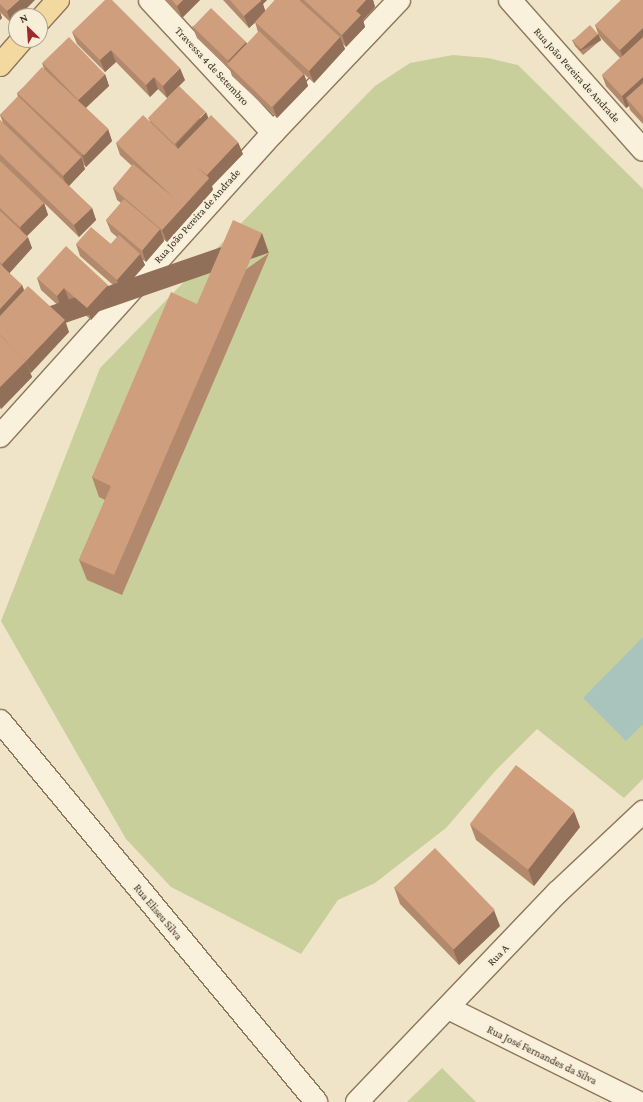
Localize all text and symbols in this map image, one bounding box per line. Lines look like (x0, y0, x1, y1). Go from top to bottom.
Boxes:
north arrow (8, 8, 48, 48)
text: N (17, 11, 29, 25)
street label: Travessa 4 de Setembro (172, 24, 252, 108)
street label: Rua João Pereira de Andrade (531, 25, 623, 125)
street label: Rua João Pereira de Andrade (151, 166, 243, 266)
street label: Rua Eliseu Silva (131, 881, 185, 943)
street label: Rua A (484, 941, 512, 969)
street label: Rua José Fernandes da Silva (485, 1023, 599, 1087)

